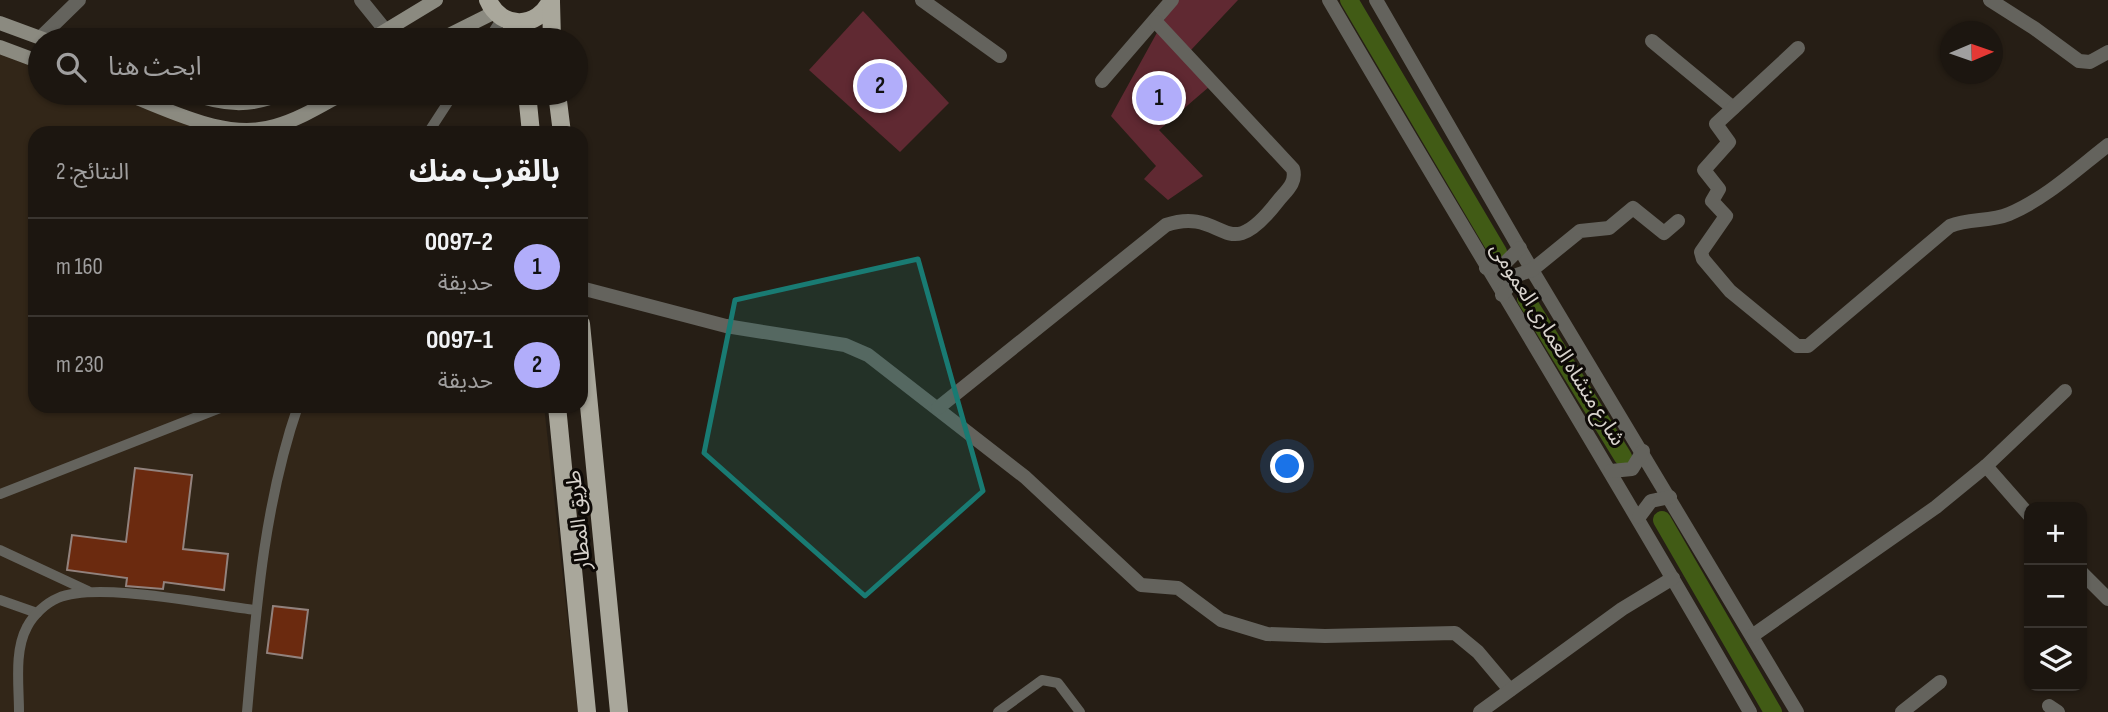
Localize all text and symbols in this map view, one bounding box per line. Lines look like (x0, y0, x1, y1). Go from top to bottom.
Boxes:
north arrow (1940, 21, 2003, 84)
search box (28, 28, 588, 105)
icon: search (52, 48, 90, 86)
text: ابحث هنا (108, 52, 202, 83)
pin: 2 (857, 60, 903, 112)
pin: 1 (1136, 72, 1182, 124)
text: بالقرب منك (409, 154, 560, 190)
text: النتائج: 2 (56, 158, 129, 186)
text: 0097-2 (425, 227, 493, 258)
street label: شارع منشاه العمارى العمومى (1483, 238, 1630, 452)
text: 160 m (56, 253, 103, 281)
text: 1 (532, 253, 542, 281)
text: حديقة (438, 269, 493, 297)
text: 0097-1 (426, 325, 493, 356)
text: 230 m (56, 351, 104, 379)
text: 2 (532, 351, 542, 379)
text: حديقة (438, 367, 493, 395)
your location (1270, 449, 1304, 483)
street label: طريق المطار (561, 469, 596, 572)
map controls (2024, 502, 2087, 691)
button: + (2024, 502, 2087, 565)
button: − (2024, 565, 2087, 628)
button: layers (2024, 628, 2087, 691)

